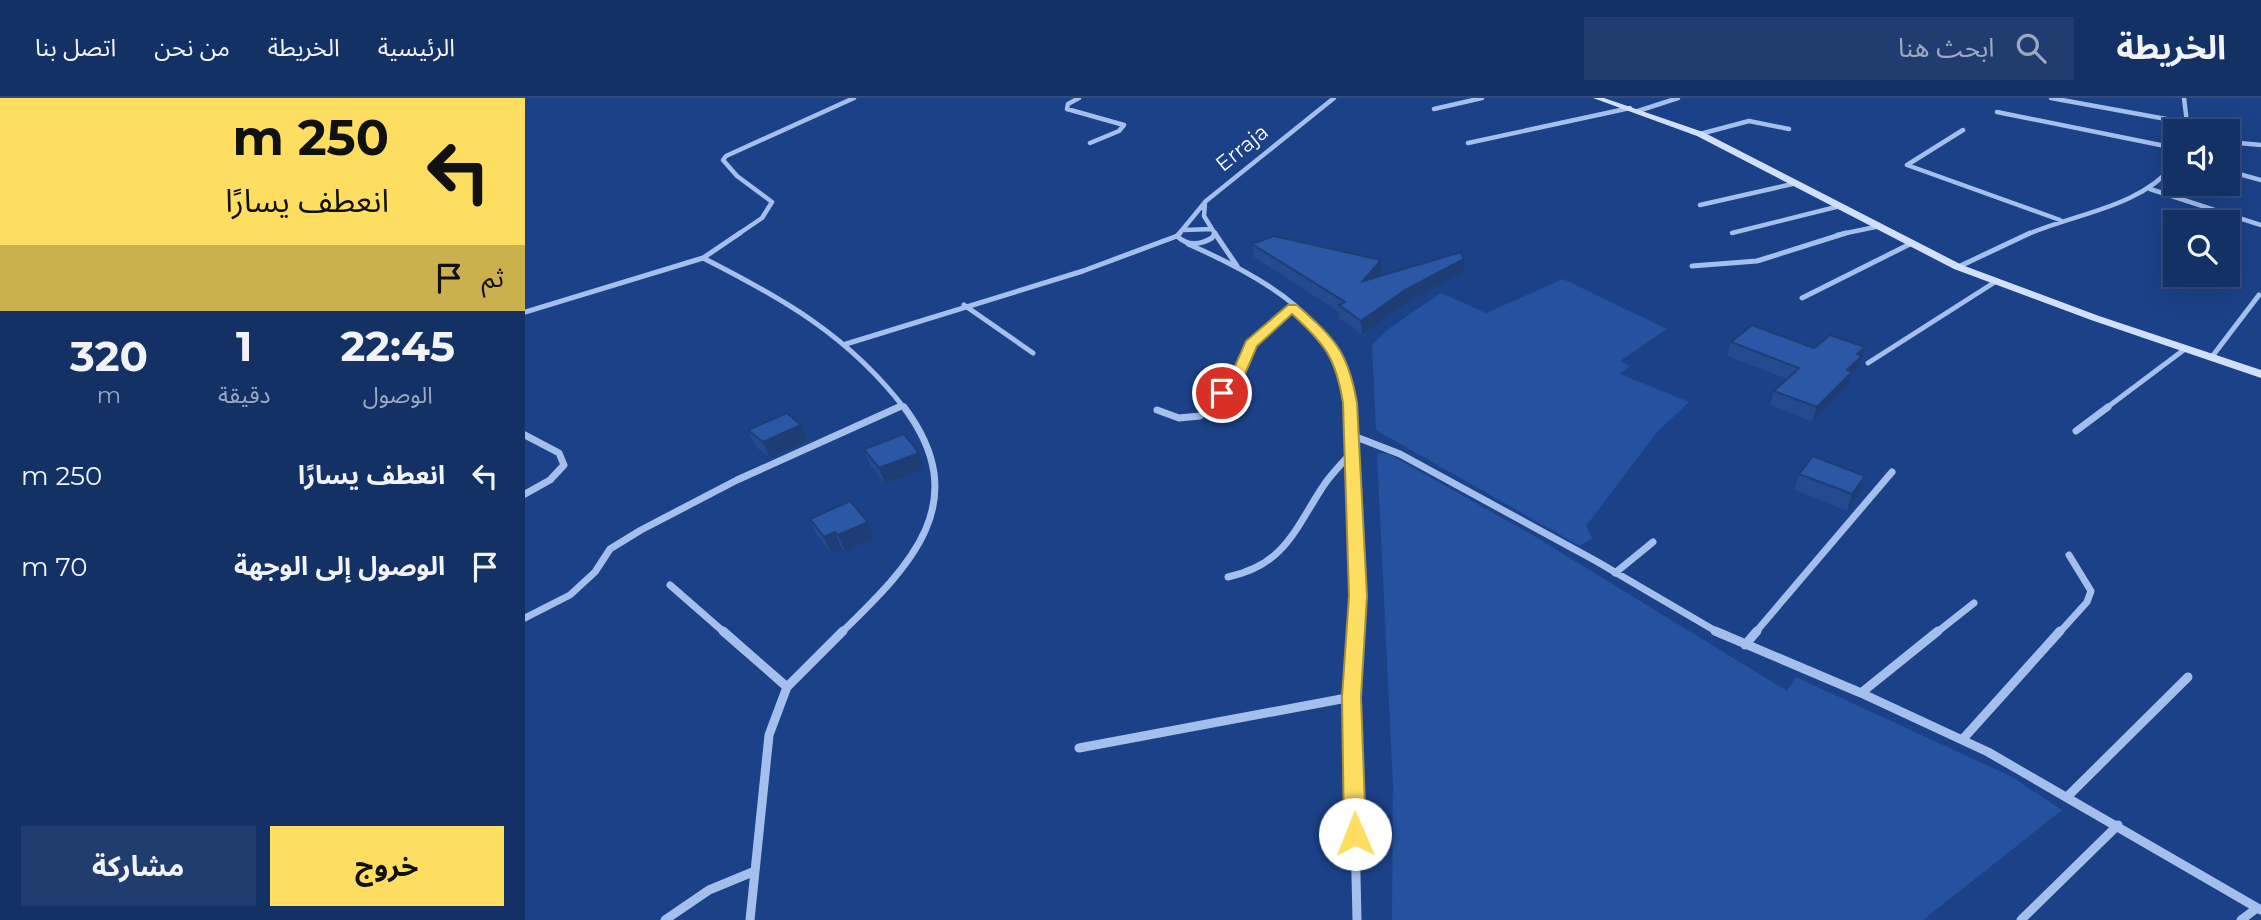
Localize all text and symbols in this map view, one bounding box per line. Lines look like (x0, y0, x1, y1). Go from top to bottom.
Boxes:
search box (1584, 17, 2074, 80)
text: الخريطة (2116, 27, 2226, 67)
icon: search (2012, 29, 2050, 67)
text: ابحث هنا (1898, 32, 1994, 64)
text: اتصل بنا (35, 33, 116, 62)
text: من نحن (154, 33, 230, 62)
text: الخريطة (268, 33, 340, 62)
text: الرئيسية (378, 33, 455, 62)
text: 250 m (232, 108, 389, 167)
street label: Erraja (1210, 119, 1273, 176)
map controls (2163, 119, 2240, 287)
button: sound (2163, 119, 2240, 196)
icon: left (413, 126, 504, 217)
text: انعطف يسارًا (225, 181, 389, 220)
button: search (2163, 210, 2240, 287)
icon: arrive (430, 259, 468, 297)
text: ثم (482, 262, 504, 294)
text: 1 (236, 320, 252, 372)
text: 22:45 (340, 320, 455, 372)
text: 320 (70, 330, 148, 382)
pin (1192, 363, 1252, 423)
icon: arrive (1203, 374, 1241, 412)
text: m (97, 381, 121, 409)
text: دقيقة (218, 381, 270, 409)
text: الوصول (363, 381, 433, 409)
icon: left (466, 457, 504, 495)
text: انعطف يسارًا (298, 459, 445, 491)
text: 250 m (21, 460, 102, 492)
icon: arrive (466, 548, 504, 586)
text: الوصول إلى الوجهة (234, 550, 445, 582)
text: 70 m (21, 551, 87, 583)
position arrow (1318, 797, 1392, 871)
button: مشاركة (21, 826, 256, 906)
button: خروج (270, 826, 504, 906)

